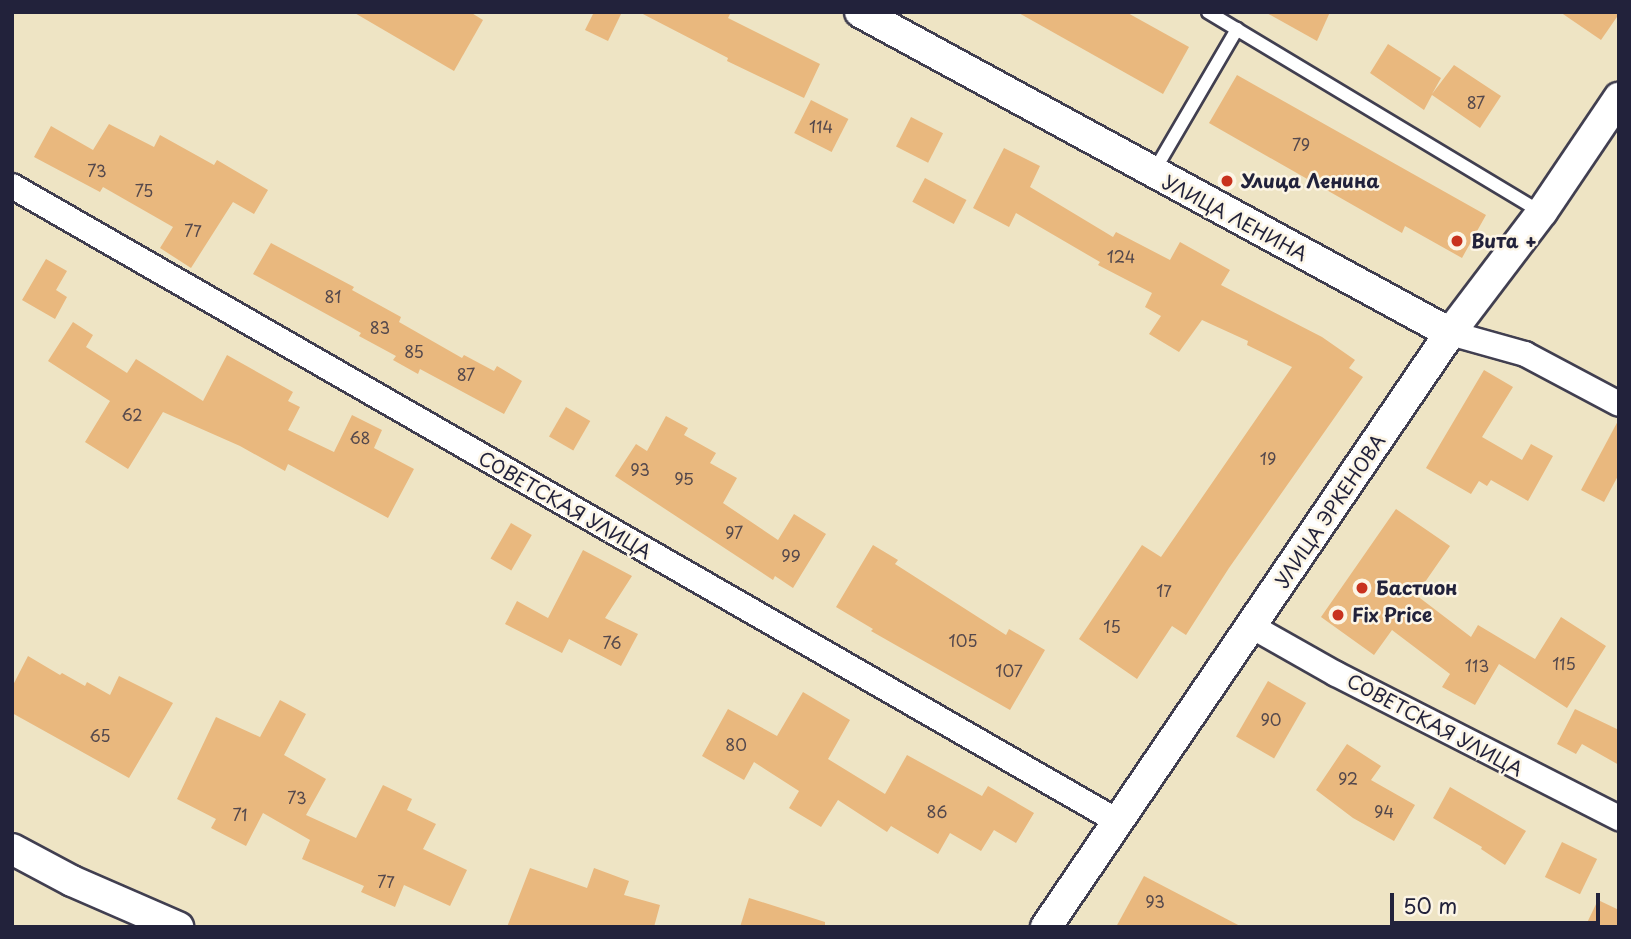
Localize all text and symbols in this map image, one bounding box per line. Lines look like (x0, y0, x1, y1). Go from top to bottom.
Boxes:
house number: 87 (1467, 92, 1485, 112)
house number: 114 (809, 116, 833, 136)
house number: 79 (1292, 134, 1310, 154)
house number: 73 (87, 160, 107, 180)
street label: УЛИЦА ЛЕНИНА (1158, 170, 1312, 266)
place label: Улица Ленина (1241, 170, 1380, 192)
marker: Улица Ленина (1219, 173, 1235, 189)
house number: 75 (135, 180, 153, 200)
house number: 77 (184, 220, 202, 240)
place label: Вита + (1471, 230, 1537, 252)
marker: Вита + (1449, 233, 1465, 249)
house number: 124 (1107, 246, 1135, 266)
house number: 81 (324, 286, 342, 306)
house number: 83 (370, 317, 390, 337)
house number: 85 (404, 341, 424, 361)
house number: 87 (457, 364, 475, 384)
house number: 62 (121, 404, 143, 424)
house number: 68 (349, 427, 371, 447)
street label: УЛИЦА ЭРКЕНОВА (1270, 429, 1390, 593)
street label: СОВЕТСКАЯ УЛИЦА (475, 446, 655, 564)
house number: 19 (1260, 448, 1276, 468)
house number: 93 (630, 459, 650, 479)
house number: 95 (674, 468, 694, 488)
house number: 97 (725, 522, 743, 542)
house number: 99 (781, 545, 801, 565)
place label: Бастион (1376, 577, 1457, 599)
house number: 17 (1156, 580, 1172, 600)
marker: Бастион (1354, 580, 1370, 596)
place label: Fix Price (1352, 604, 1433, 626)
marker: Fix Price (1330, 607, 1346, 623)
house number: 15 (1103, 616, 1121, 636)
house number: 105 (948, 630, 978, 650)
house number: 76 (602, 632, 622, 652)
house number: 115 (1552, 653, 1576, 673)
house number: 113 (1465, 655, 1489, 675)
house number: 107 (995, 660, 1023, 680)
street label: СОВЕТСКАЯ УЛИЦА (1343, 669, 1527, 781)
house number: 90 (1260, 709, 1282, 729)
house number: 65 (89, 725, 111, 745)
house number: 80 (725, 734, 747, 754)
house number: 92 (1338, 768, 1358, 788)
house number: 73 (287, 787, 307, 807)
house number: 86 (927, 801, 947, 821)
house number: 94 (1374, 801, 1394, 821)
house number: 71 (233, 804, 247, 824)
house number: 77 (377, 871, 395, 891)
scale bar (1393, 880, 1603, 924)
text: 50 m (1403, 889, 1457, 921)
house number: 93 (1145, 891, 1165, 911)

